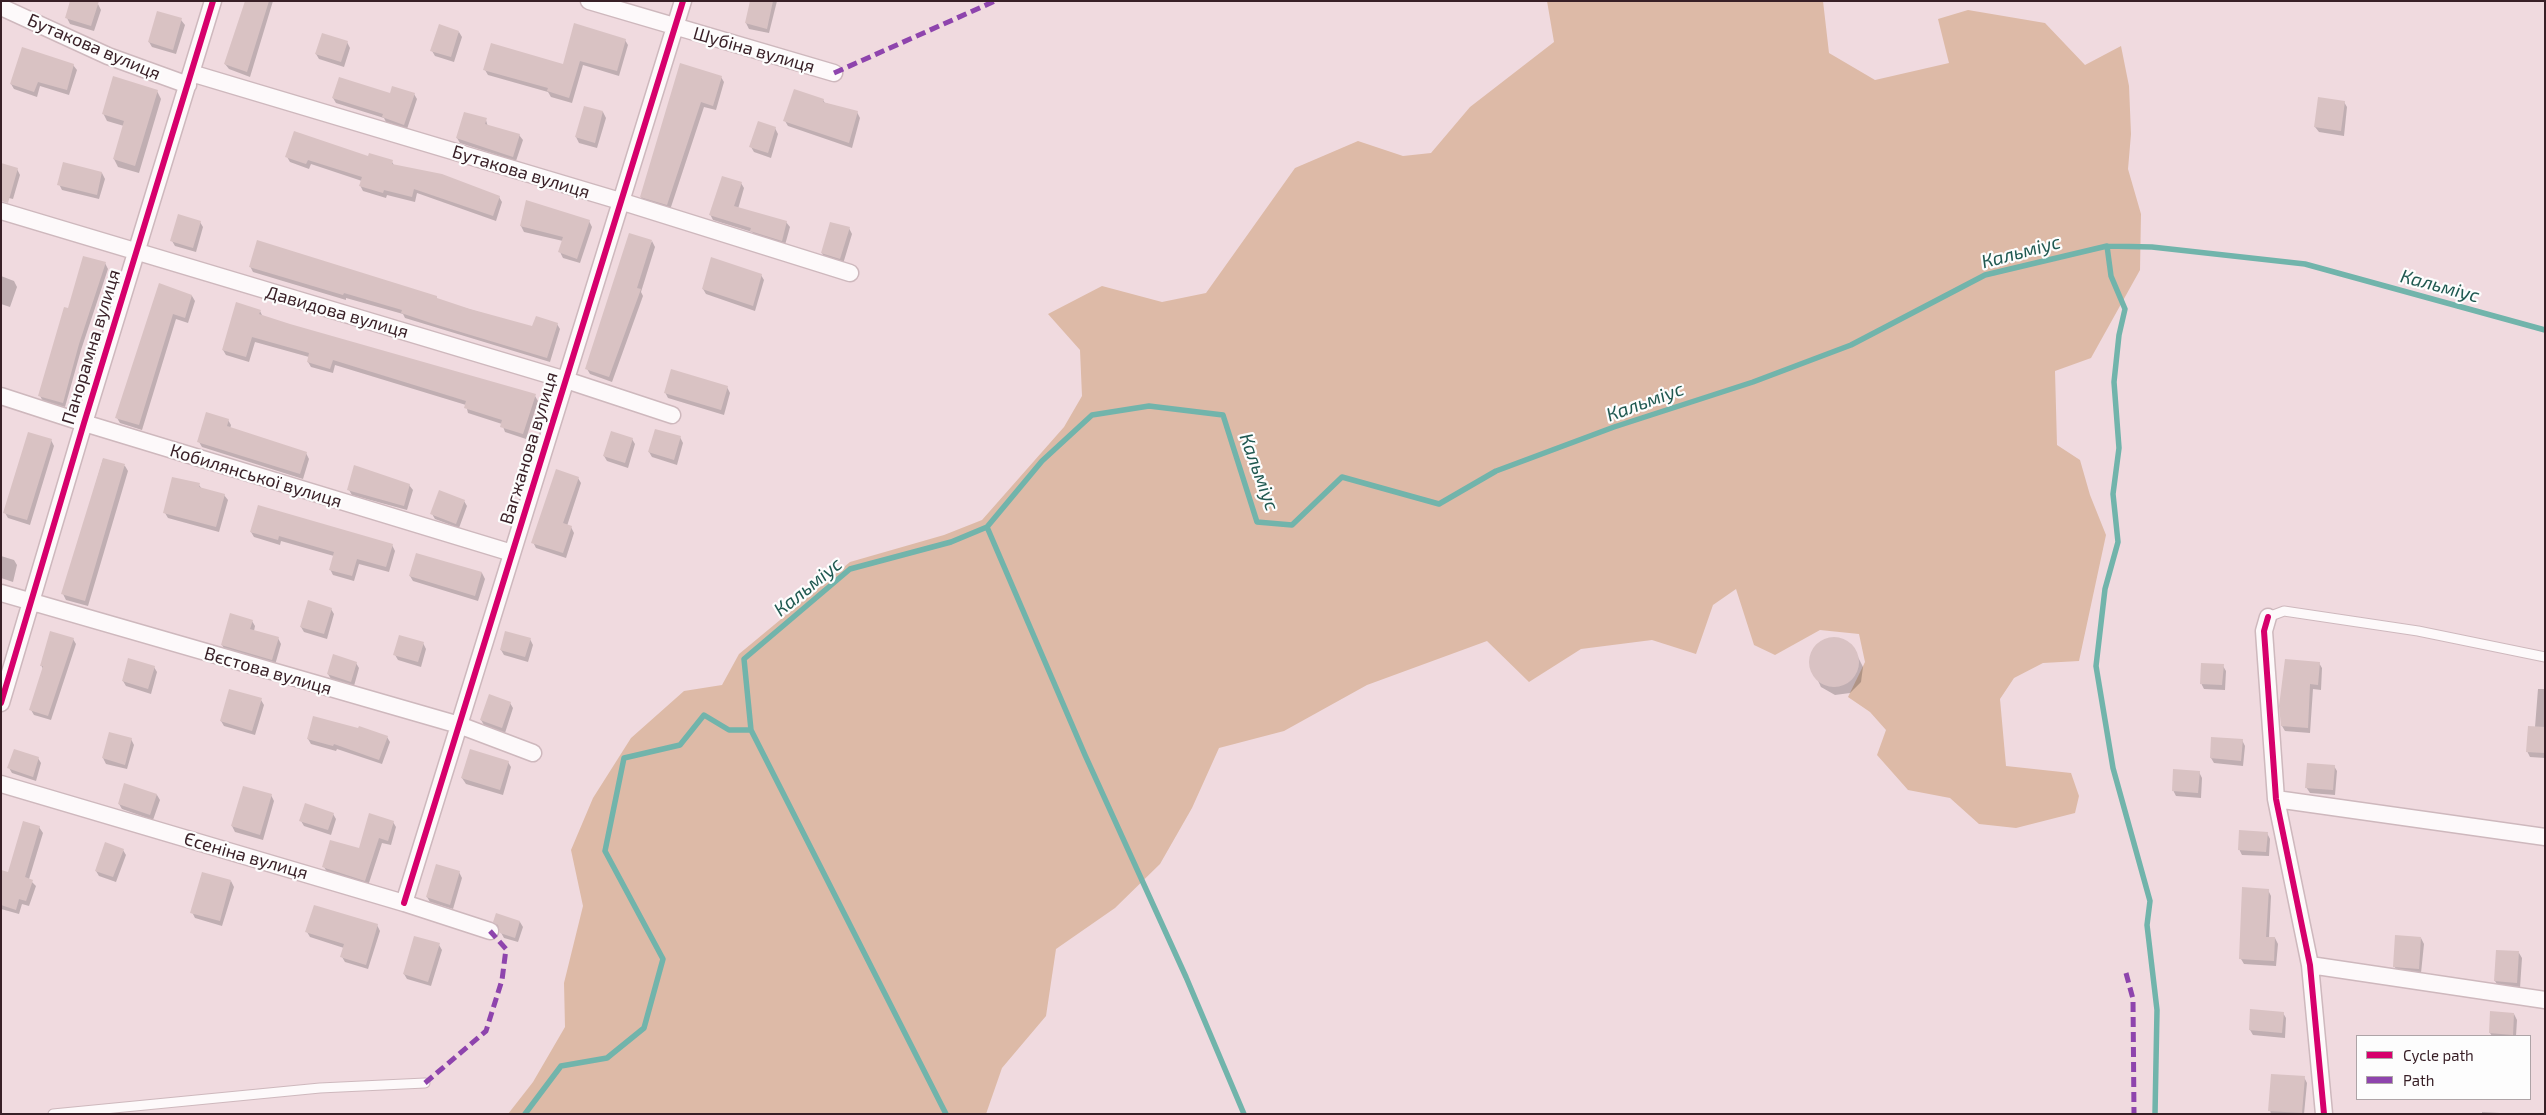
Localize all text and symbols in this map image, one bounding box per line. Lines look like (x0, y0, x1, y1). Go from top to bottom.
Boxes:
street label: Бутакова вулиця (24, 9, 164, 85)
street label: Шубіна вулиця (691, 22, 817, 78)
street label: Бутакова вулиця (450, 141, 592, 203)
water label: Кальміус (1979, 231, 2063, 273)
water label: Кальміус (2398, 265, 2482, 307)
street label: Панорамна вулиця (57, 267, 125, 427)
street label: Давидова вулиця (263, 281, 411, 343)
street label: Вагжанова вулиця (496, 369, 562, 527)
water label: Кальміус (1603, 377, 1687, 427)
water label: Кальміус (1234, 430, 1284, 514)
street label: Кобилянської вулиця (167, 440, 345, 512)
water label: Кальміус (769, 553, 847, 621)
street label: Вєстова вулиця (202, 642, 334, 700)
street label: Єсеніна вулиця (181, 828, 311, 884)
legend (2356, 1035, 2531, 1100)
text: Cycle path (2403, 1046, 2474, 1064)
text: Path (2403, 1071, 2434, 1089)

